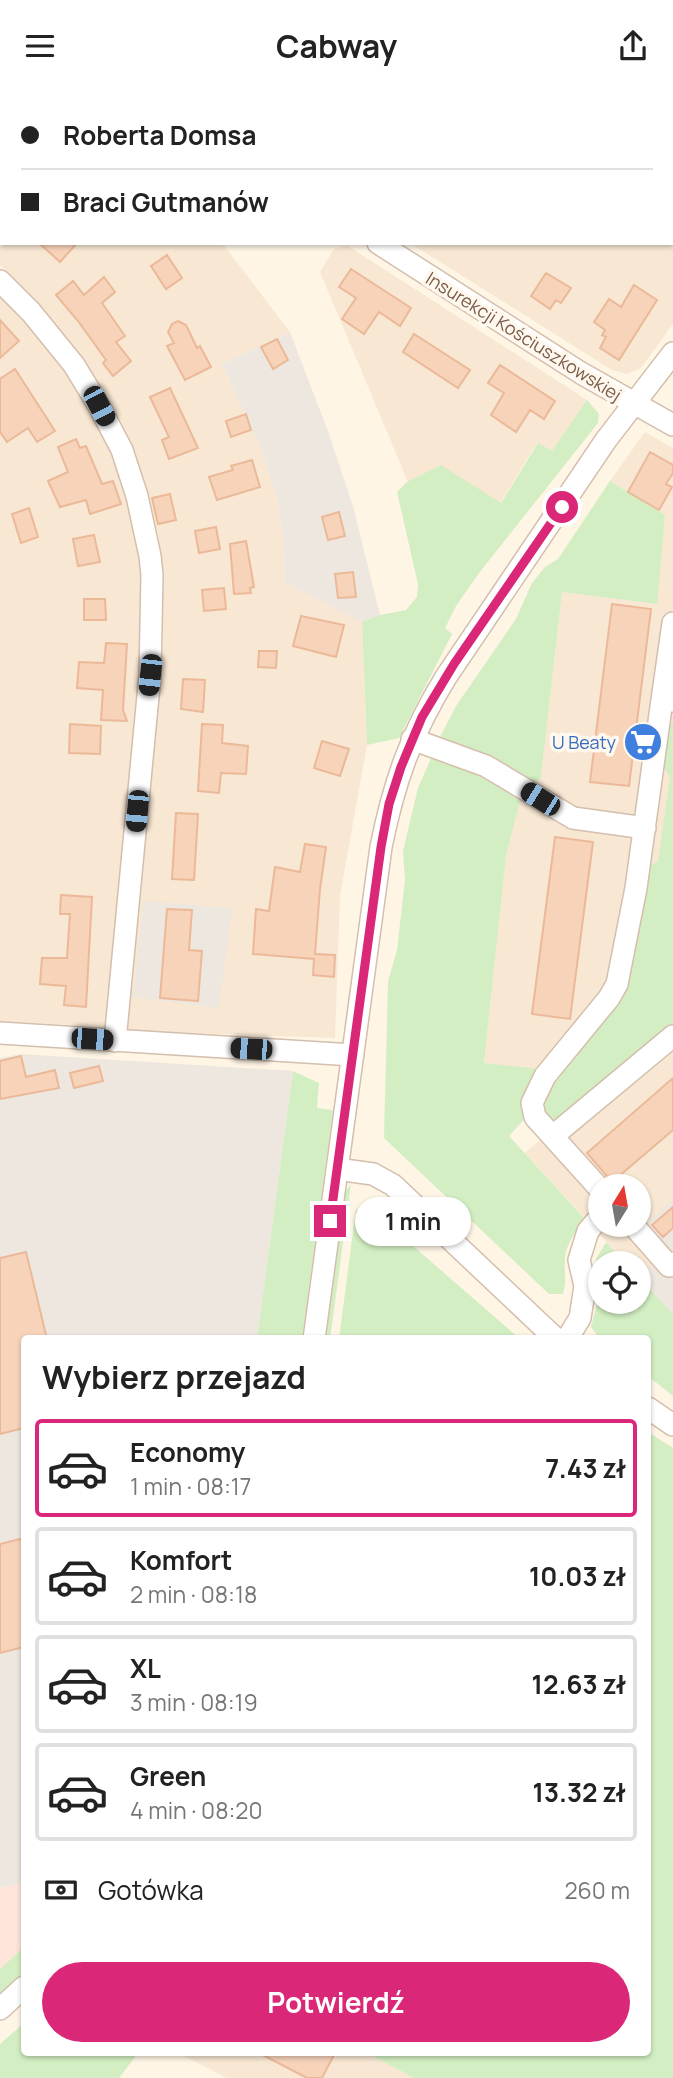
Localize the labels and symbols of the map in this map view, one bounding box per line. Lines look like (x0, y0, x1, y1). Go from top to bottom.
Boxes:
street label: Insurekcji Kościuszkowskiej (422, 266, 626, 406)
car (80, 383, 119, 429)
route start (546, 491, 578, 523)
car (138, 653, 163, 697)
supermarket icon: U Beaty (622, 721, 664, 763)
place label: U Beaty (552, 730, 617, 754)
car (517, 779, 564, 819)
car (125, 789, 150, 833)
car (71, 1027, 114, 1051)
car (230, 1037, 273, 1061)
north arrow (588, 1174, 651, 1237)
callout: 1 min (354, 1197, 470, 1245)
route end (314, 1205, 346, 1237)

